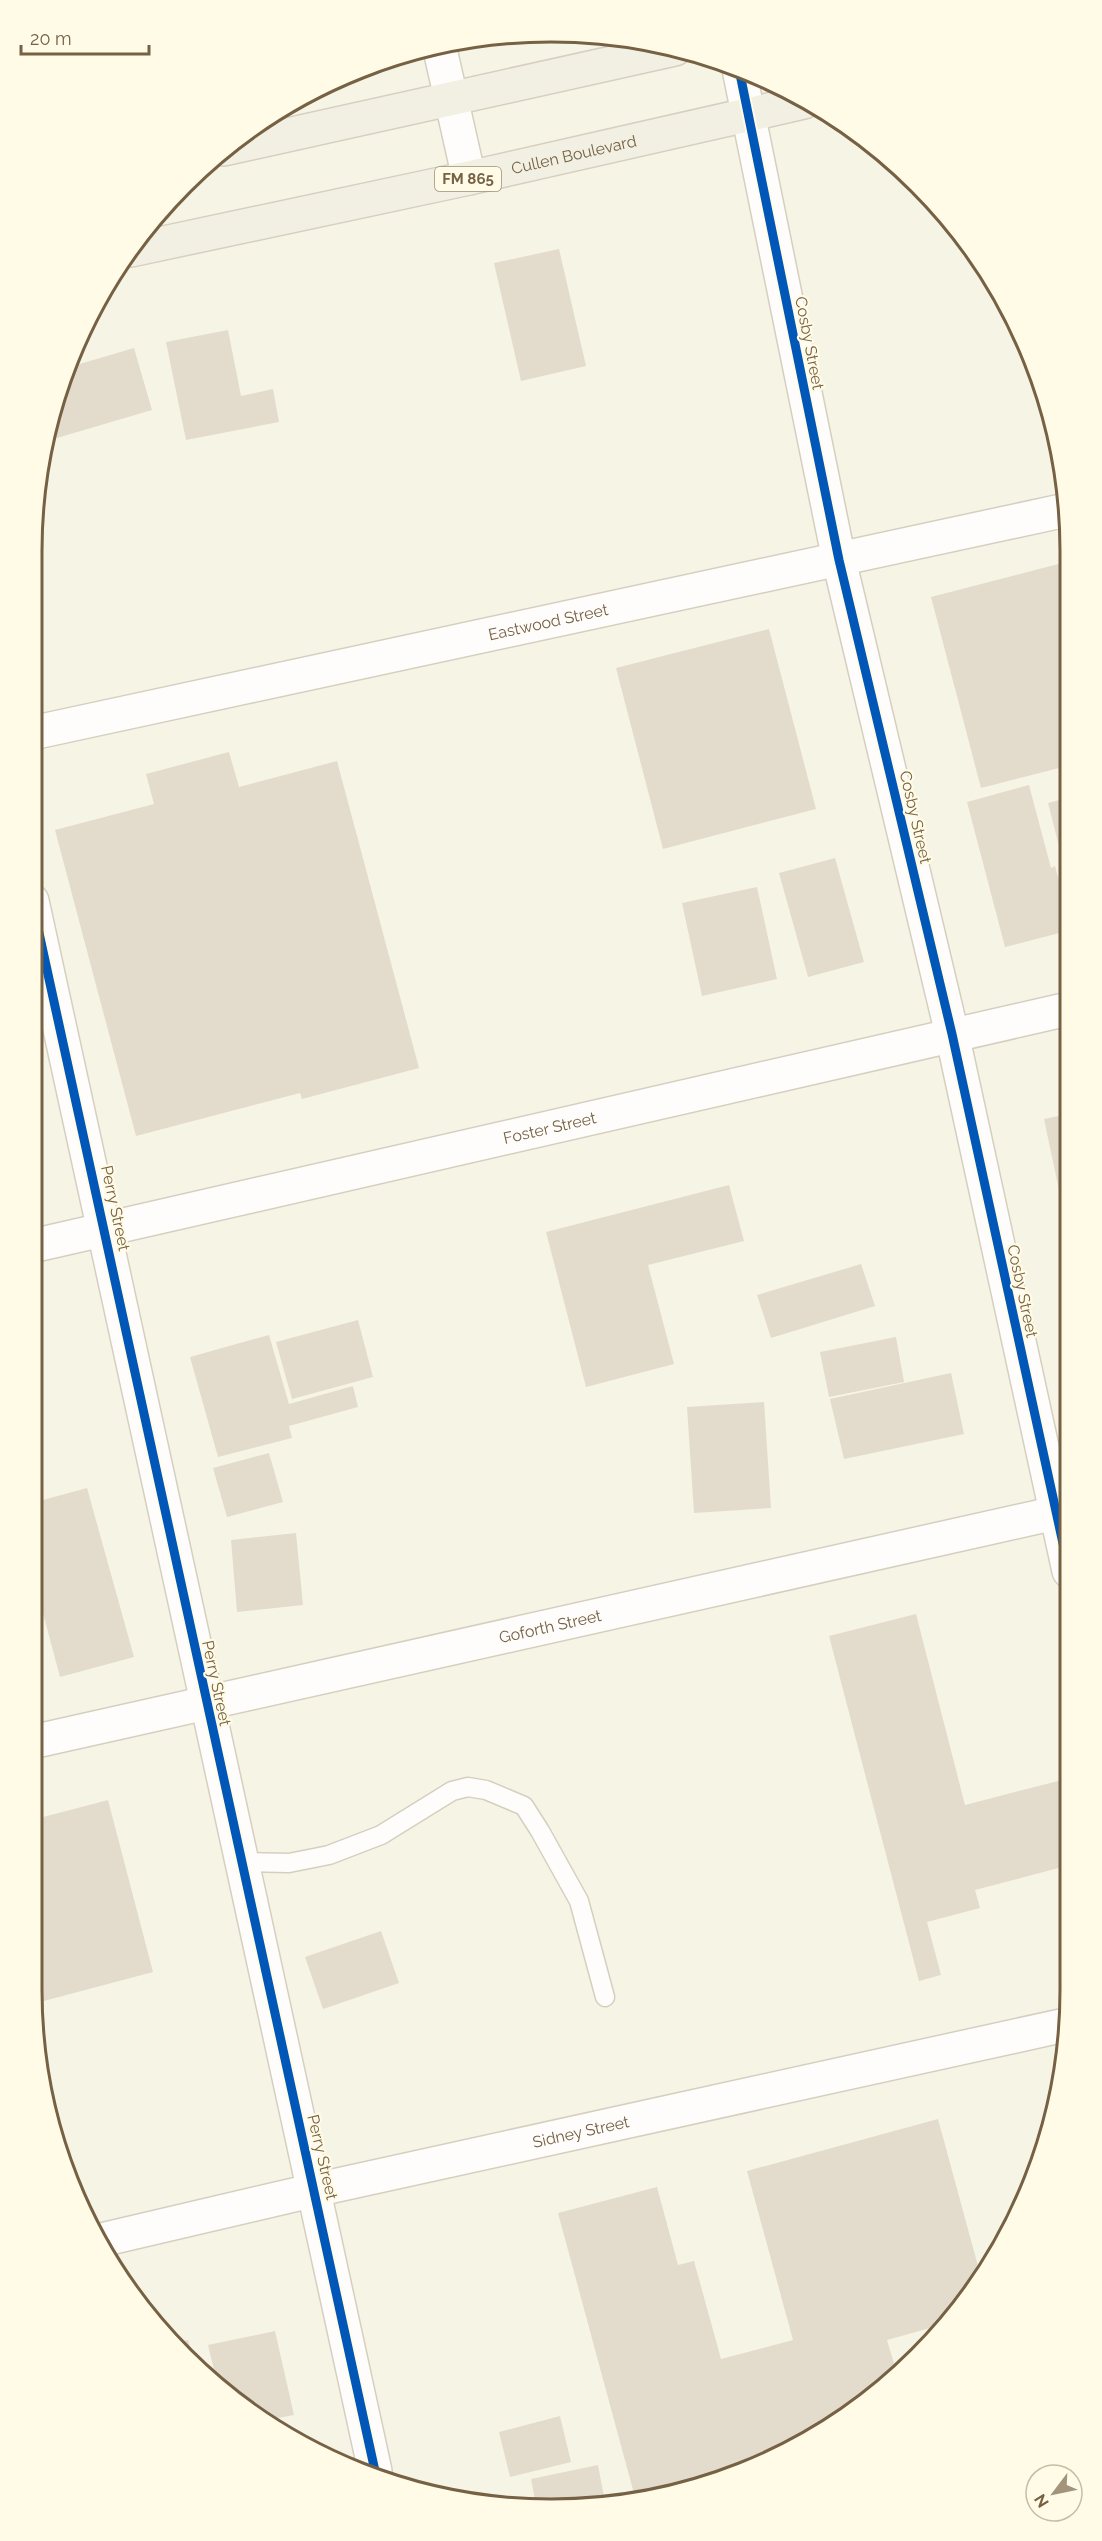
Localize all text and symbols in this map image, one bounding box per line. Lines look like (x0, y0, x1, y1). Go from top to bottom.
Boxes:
scale bar (21, 18, 148, 56)
text: 20 m (30, 28, 72, 49)
street label: Cullen Boulevard (509, 131, 638, 178)
road number: FM 865 (435, 167, 501, 191)
street label: Cosby Street (791, 295, 828, 392)
street label: Eastwood Street (487, 600, 610, 644)
street label: Cosby Street (896, 769, 936, 866)
street label: Foster Street (502, 1108, 599, 1148)
street label: Perry Street (97, 1164, 134, 1253)
street label: Cosby Street (1003, 1243, 1042, 1340)
street label: Goforth Street (497, 1606, 604, 1647)
street label: Perry Street (198, 1639, 235, 1728)
street label: Sidney Street (531, 2112, 632, 2152)
street label: Perry Street (303, 2113, 342, 2202)
north arrow (1024, 2463, 1084, 2523)
text: N (1030, 2490, 1053, 2511)

